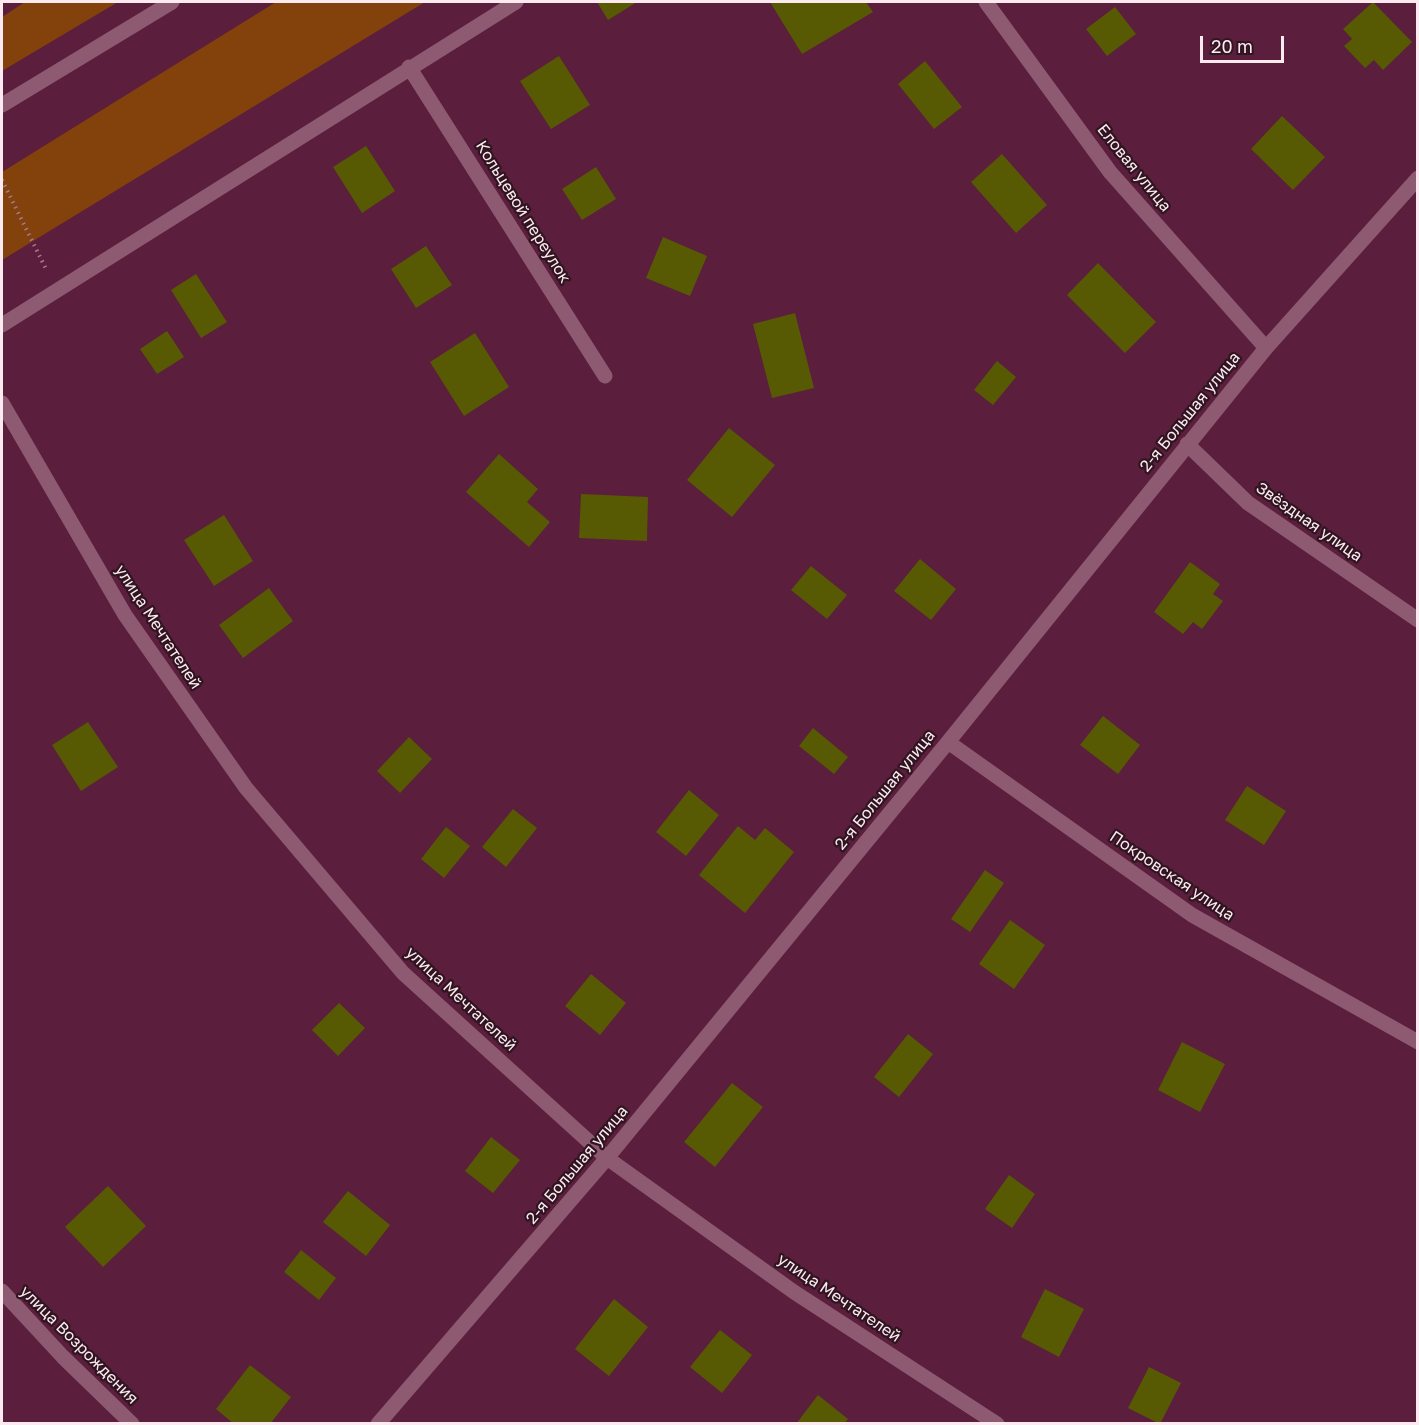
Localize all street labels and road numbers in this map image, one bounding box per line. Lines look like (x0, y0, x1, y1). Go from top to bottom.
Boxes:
street label: Еловая улица (1093, 120, 1175, 216)
street label: Кольцевой переулок (471, 137, 575, 287)
street label: 2-я Большая улица (1136, 348, 1244, 476)
street label: Звёздная улица (1252, 478, 1366, 566)
street label: улица Мечтателей (111, 561, 205, 693)
street label: 2-я Большая улица (831, 726, 939, 854)
street label: Покровская улица (1106, 827, 1238, 925)
street label: улица Мечтателей (402, 943, 520, 1055)
street label: 2-я Большая улица (522, 1102, 632, 1228)
street label: улица Мечтателей (774, 1250, 904, 1346)
street label: улица Возрождения (16, 1282, 142, 1408)

